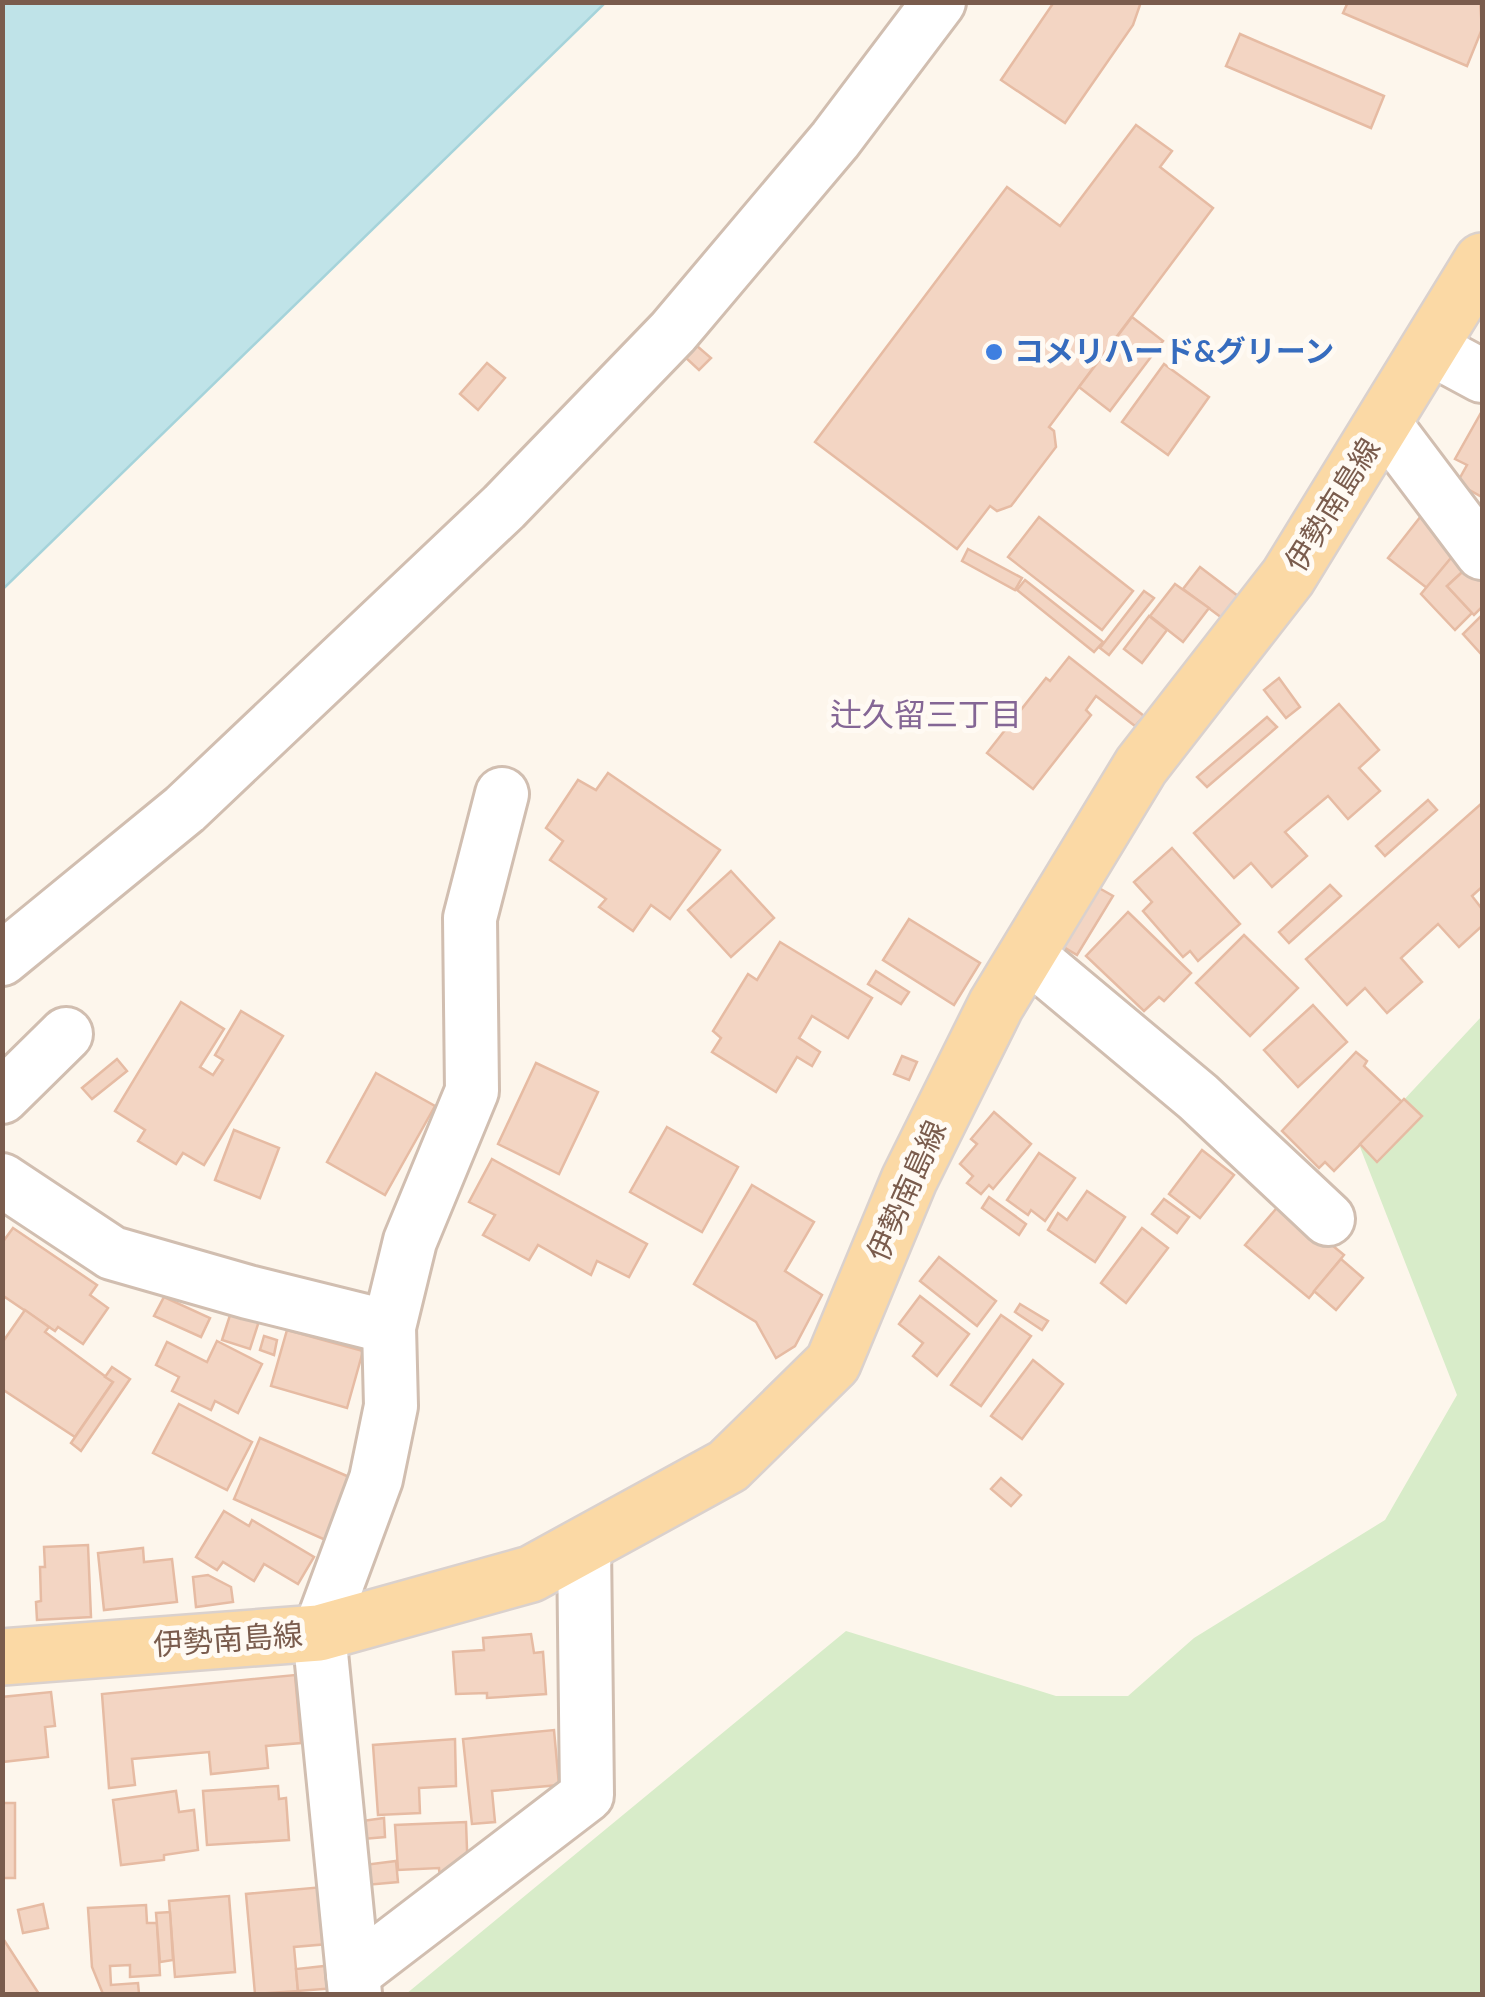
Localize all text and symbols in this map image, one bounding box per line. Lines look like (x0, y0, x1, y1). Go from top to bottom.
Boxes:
place label: コメリハード&グリーン (1014, 332, 1334, 368)
marker: コメリハード&グリーン (983, 341, 1005, 363)
street label: 伊勢南島線 (1276, 431, 1386, 577)
district label: 辻久留三丁目 (830, 694, 1022, 733)
street label: 伊勢南島線 (858, 1114, 952, 1266)
street label: 伊勢南島線 (152, 1615, 304, 1661)

